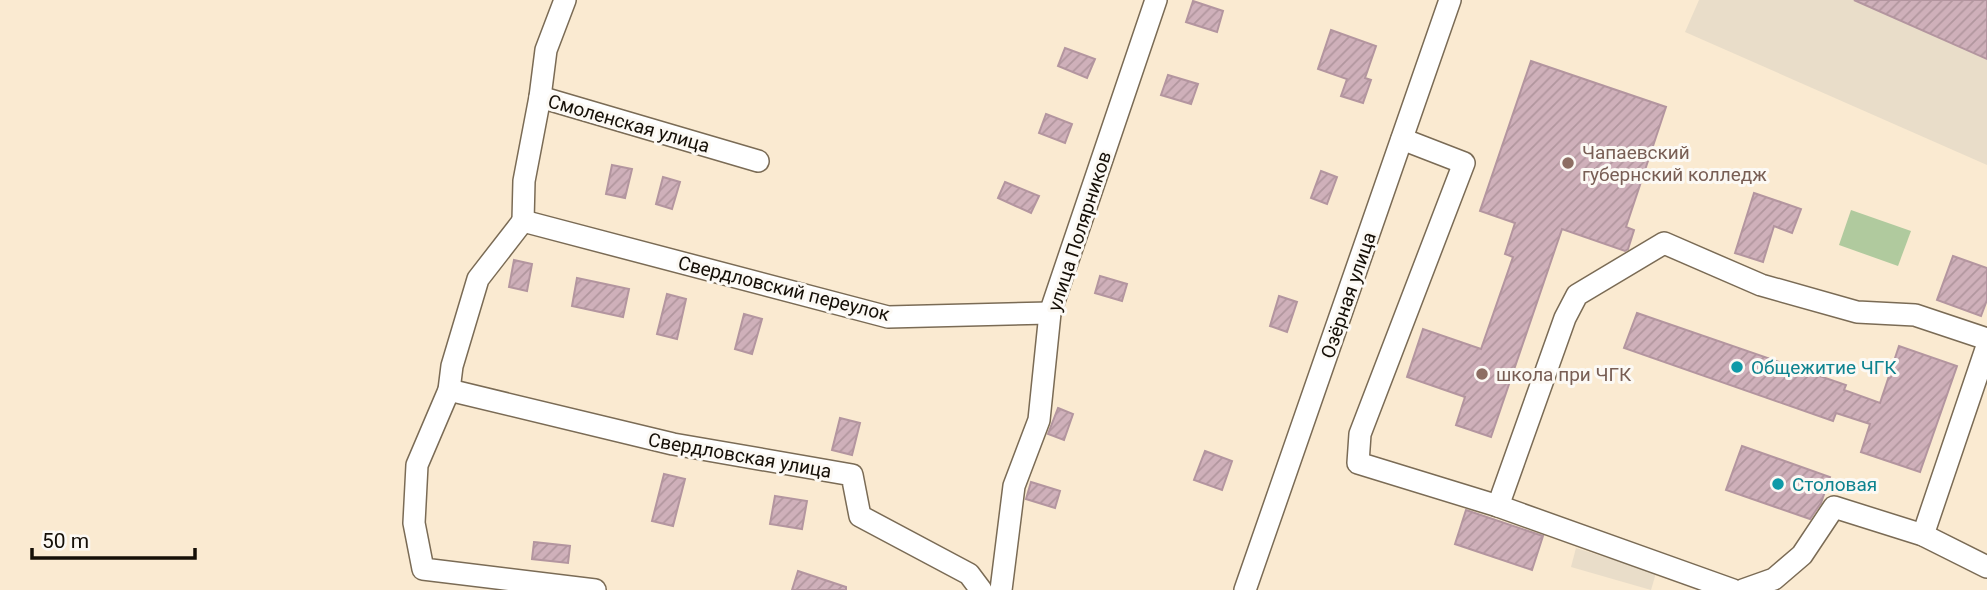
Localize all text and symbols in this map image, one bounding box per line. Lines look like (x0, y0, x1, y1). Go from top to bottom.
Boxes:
street label: Смоленская улица (545, 89, 712, 158)
place label: Чапаевский губернский колледж (1582, 141, 1767, 186)
street label: улица Полярников (1043, 148, 1116, 314)
marker: Чапаевский губернский колледж (1560, 155, 1576, 171)
street label: Озёрная улица (1316, 229, 1381, 361)
street label: Свердловский переулок (676, 251, 893, 326)
place label: Общежитие ЧГК (1751, 356, 1897, 379)
marker: Общежитие ЧГК (1729, 359, 1745, 375)
place label: школа при ЧГК (1496, 363, 1632, 386)
marker: школа при ЧГК (1474, 366, 1490, 382)
street label: Свердловская улица (646, 428, 833, 483)
place label: Столовая (1792, 473, 1877, 496)
marker: Столовая (1770, 476, 1786, 492)
scale bar (32, 516, 194, 560)
text: 50 m (42, 529, 89, 553)

